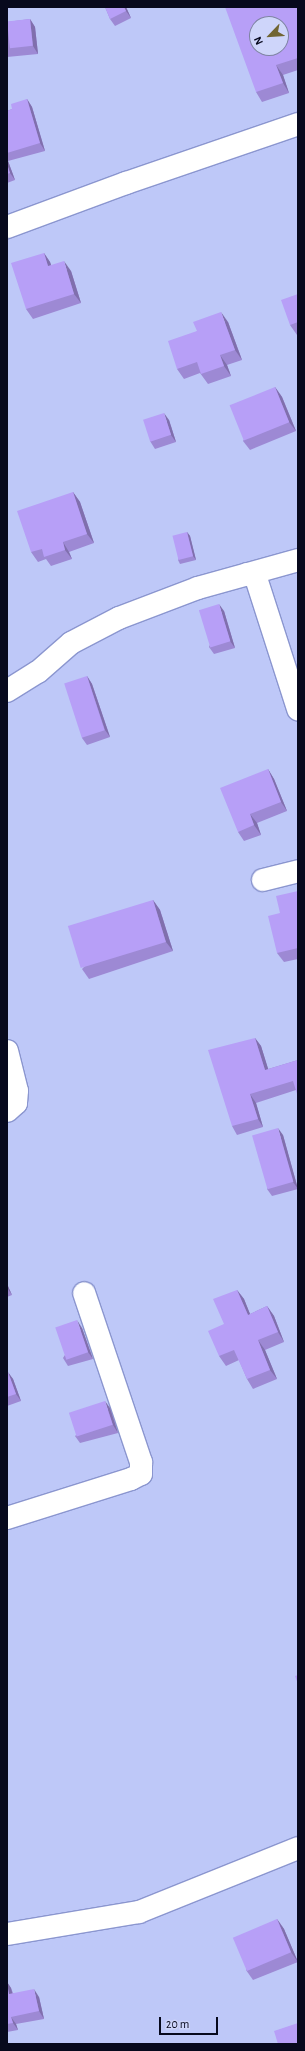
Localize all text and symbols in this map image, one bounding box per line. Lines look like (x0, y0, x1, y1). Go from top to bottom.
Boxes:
north arrow (249, 16, 289, 56)
text: N (252, 35, 265, 47)
scale bar (161, 2009, 220, 2035)
text: 20 m (166, 2018, 189, 2030)

